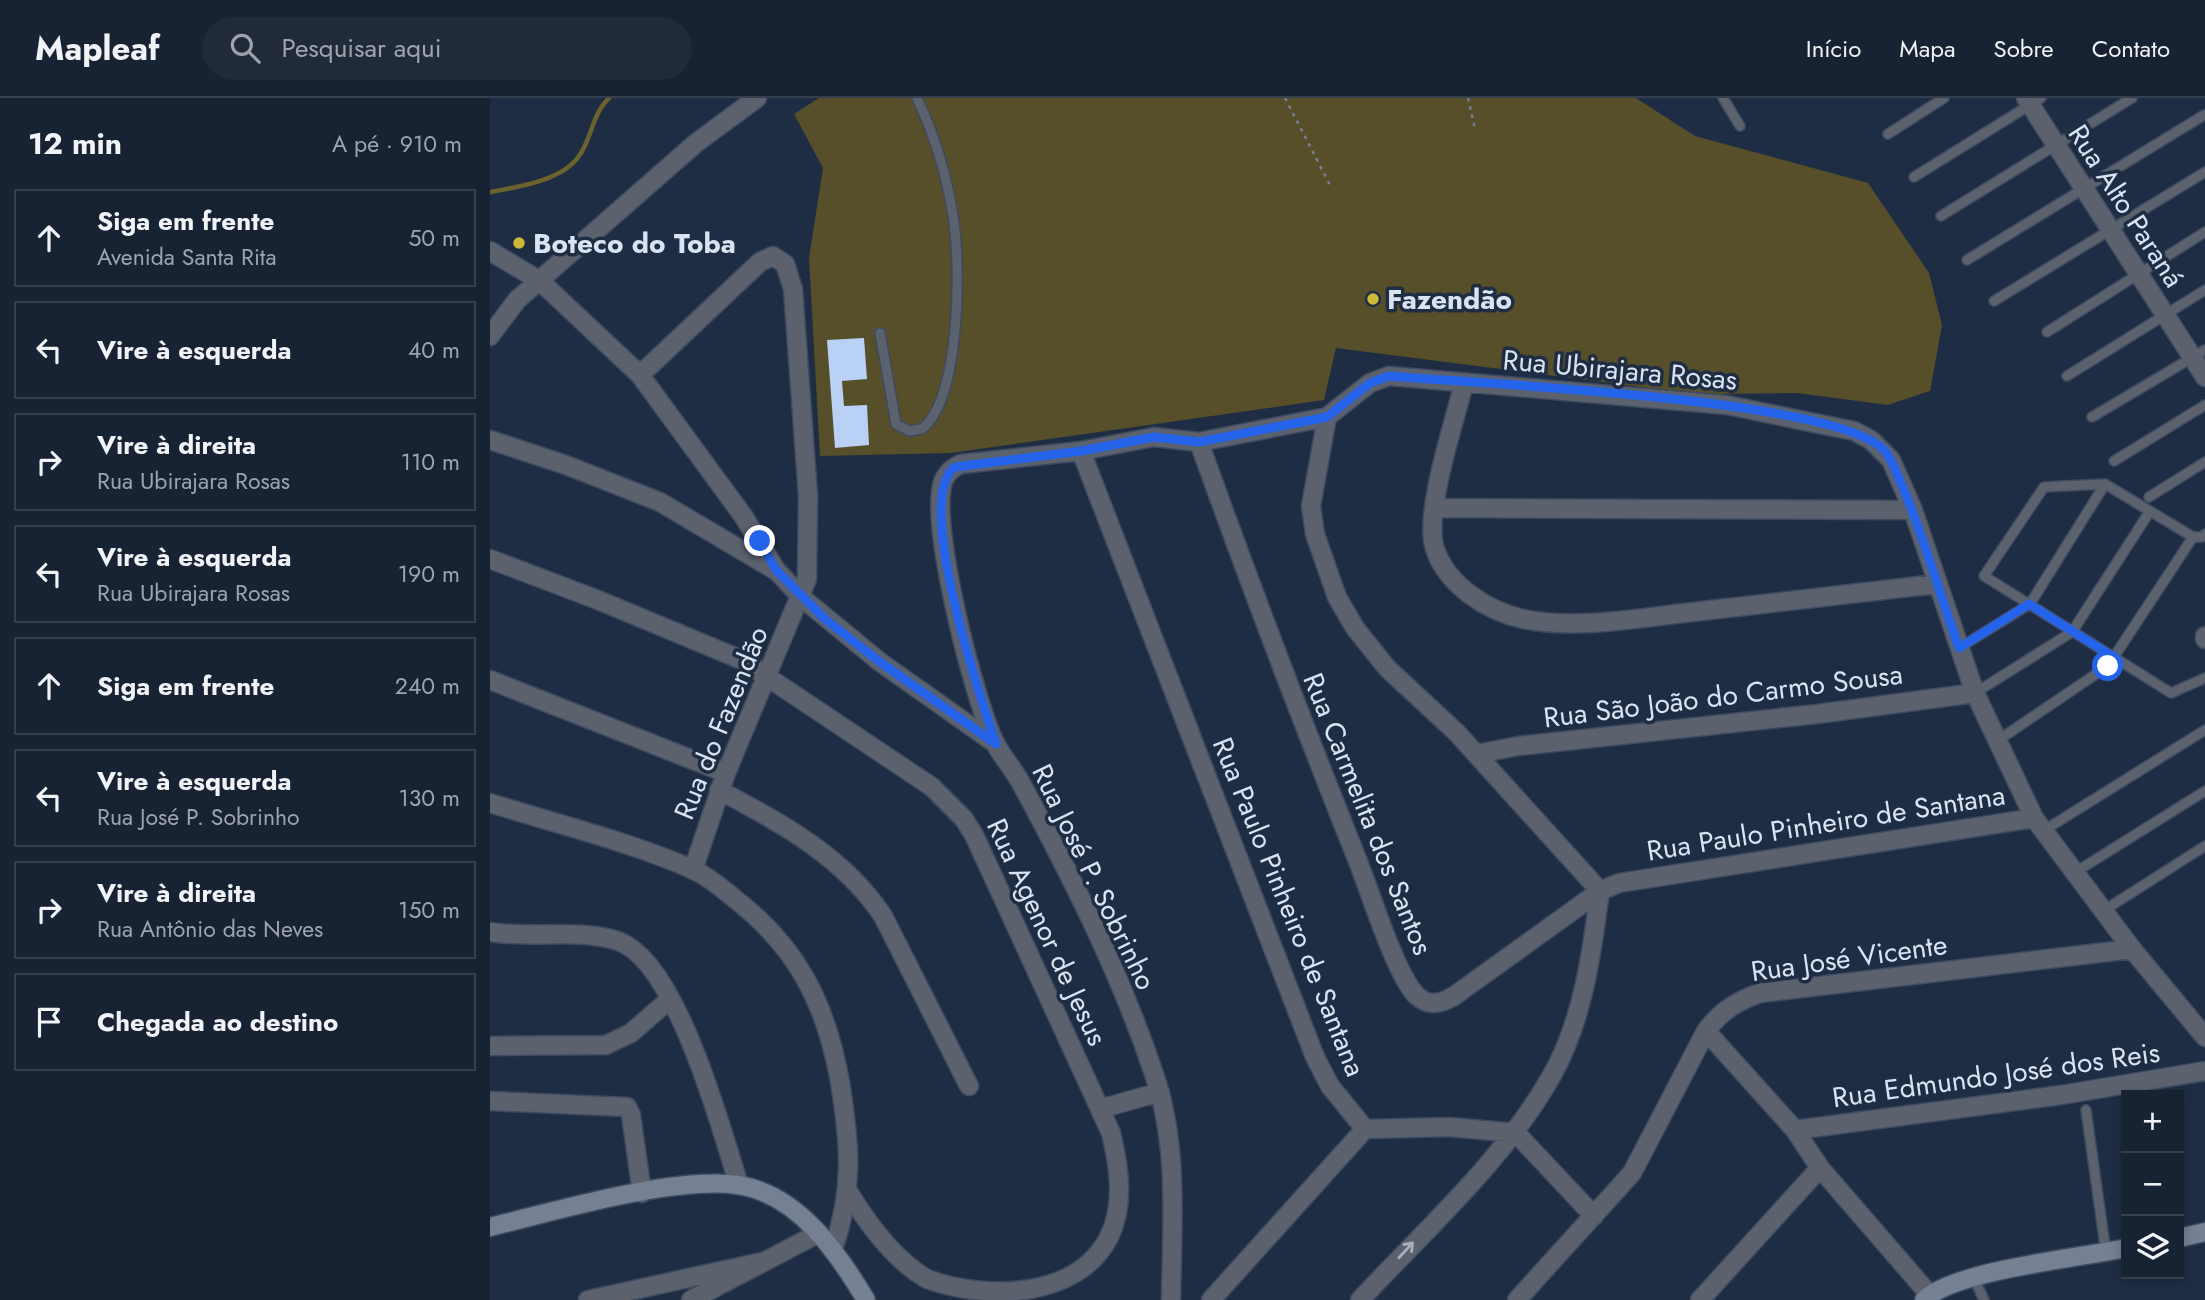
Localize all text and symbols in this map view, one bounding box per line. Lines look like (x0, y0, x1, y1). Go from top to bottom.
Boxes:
search box (202, 17, 692, 80)
text: Mapleaf (35, 25, 160, 72)
icon: search (226, 29, 264, 67)
text: Pesquisar aqui (282, 29, 442, 67)
text: Início (1806, 31, 1861, 66)
text: Mapa (1899, 31, 1956, 66)
text: Sobre (1994, 31, 2054, 66)
text: Contato (2092, 31, 2170, 66)
street label: Rua Alto Paraná (2058, 116, 2194, 296)
text: 12 min (28, 122, 122, 165)
text: A pé · 910 m (332, 127, 462, 161)
text: Siga em frente (97, 202, 274, 240)
icon: ahead (30, 219, 68, 257)
text: 50 m (408, 221, 460, 255)
place label: Boteco do Toba (533, 223, 736, 264)
marker: Boteco do Toba (511, 235, 527, 251)
text: Avenida Santa Rita (97, 240, 276, 274)
place label: Fazendão (1387, 279, 1512, 320)
marker: Fazendão (1365, 291, 1381, 307)
icon: left (30, 331, 68, 369)
text: Vire à esquerda (97, 331, 292, 369)
text: 40 m (408, 333, 460, 367)
street label: Rua Ubirajara Rosas (1501, 339, 1739, 401)
text: Vire à direita (97, 426, 256, 464)
icon: right (30, 443, 68, 481)
text: 110 m (401, 445, 460, 479)
text: Rua Ubirajara Rosas (97, 464, 290, 498)
route end (744, 525, 775, 556)
text: Vire à esquerda (97, 538, 292, 576)
icon: left (30, 555, 68, 593)
text: 190 m (398, 557, 460, 591)
text: Rua Ubirajara Rosas (97, 576, 290, 610)
street label: Rua do Fazendão (664, 620, 778, 826)
route start (2092, 650, 2123, 681)
street label: Rua São João do Carmo Sousa (1541, 654, 1905, 738)
icon: ahead (30, 667, 68, 705)
text: Siga em frente (97, 667, 274, 705)
street label: Rua Carmelita dos Santos (1293, 667, 1443, 961)
text: 240 m (395, 669, 460, 703)
street label: Rua Paulo Pinheiro de Santana (1202, 731, 1376, 1083)
street label: Rua José P. Sobrinho (1021, 757, 1167, 997)
text: Vire à esquerda (97, 762, 292, 800)
street label: Rua Paulo Pinheiro de Santana (1644, 774, 2008, 872)
icon: left (30, 779, 68, 817)
text: 130 m (398, 781, 460, 815)
text: Rua José P. Sobrinho (97, 800, 300, 834)
street label: Rua Agenor de Jesus (976, 812, 1118, 1052)
text: Vire à direita (97, 874, 256, 912)
icon: right (30, 891, 68, 929)
text: 150 m (398, 893, 460, 927)
text: Rua Antônio das Neves (97, 912, 323, 946)
street label: Rua José Vicente (1748, 924, 1950, 992)
icon: arrive (30, 1003, 68, 1041)
text: Chegada ao destino (97, 1003, 338, 1041)
street label: Rua Edmundo José dos Reis (1830, 1032, 2162, 1118)
map controls (2121, 1090, 2184, 1279)
button: + (2121, 1090, 2184, 1153)
button: − (2121, 1153, 2184, 1216)
button: layers (2121, 1216, 2184, 1279)
one-way arrow (1398, 1242, 1415, 1259)

